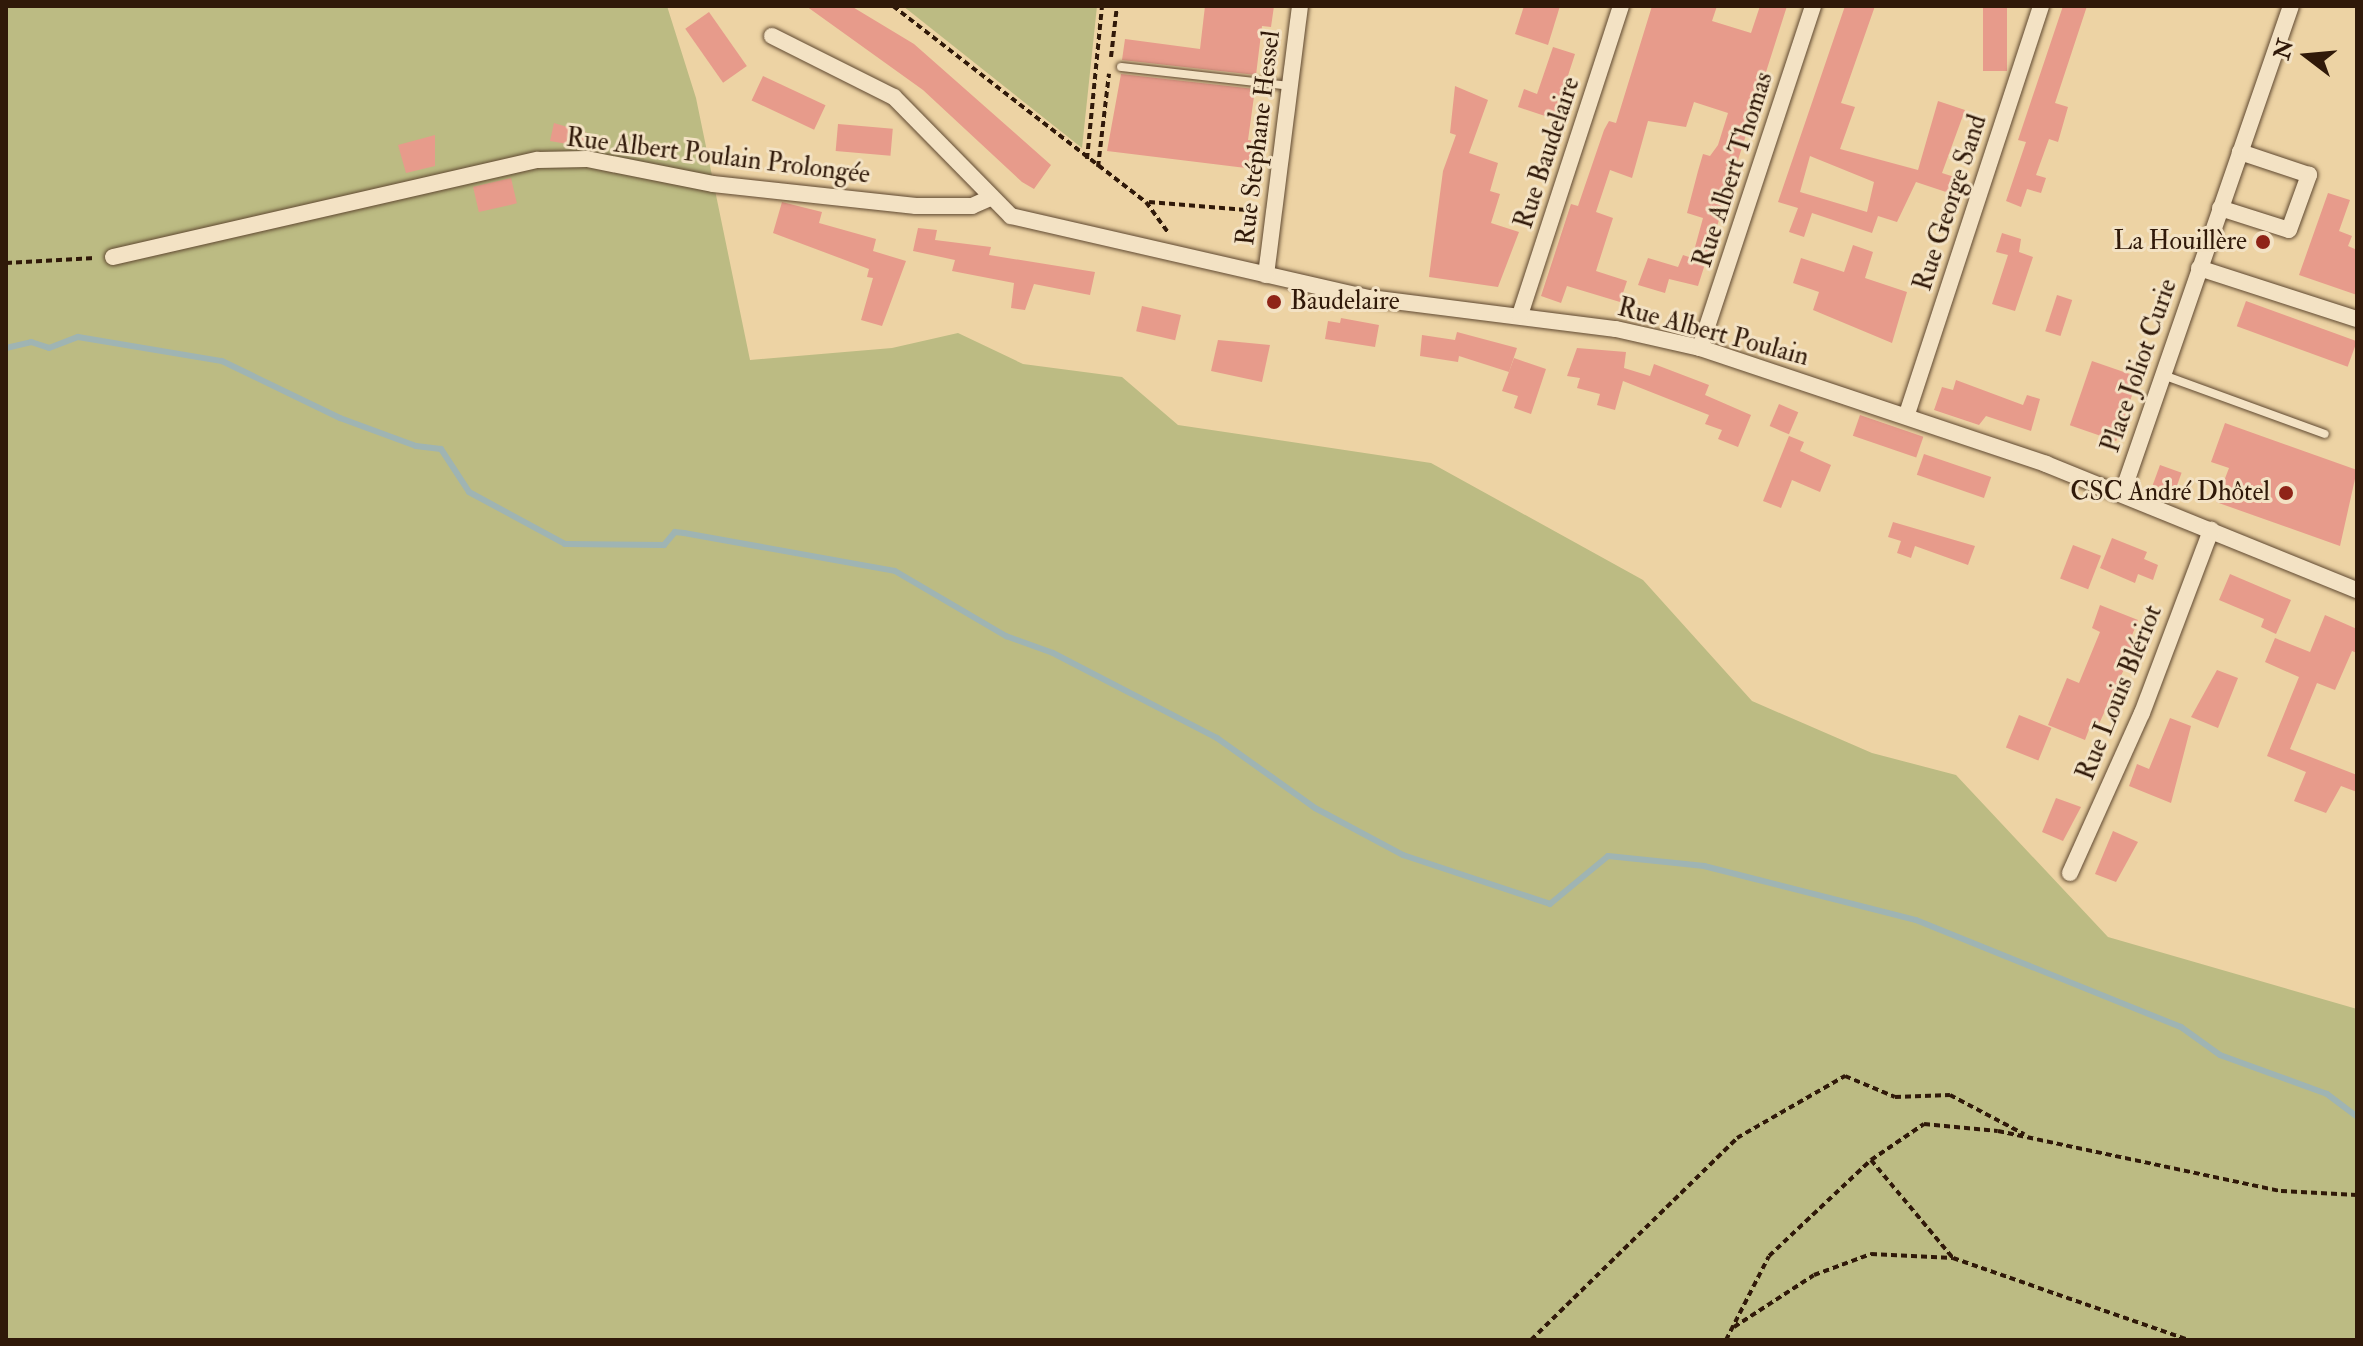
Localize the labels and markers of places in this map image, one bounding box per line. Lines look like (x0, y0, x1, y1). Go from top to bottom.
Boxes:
place label: La Houillère (2114, 226, 2247, 258)
marker: La Houillère (2254, 233, 2272, 251)
place label: Baudelaire (1290, 286, 1400, 318)
marker: Baudelaire (1265, 293, 1283, 311)
place label: CSC André Dhôtel (2070, 477, 2270, 509)
marker: CSC André Dhôtel (2277, 484, 2295, 502)

